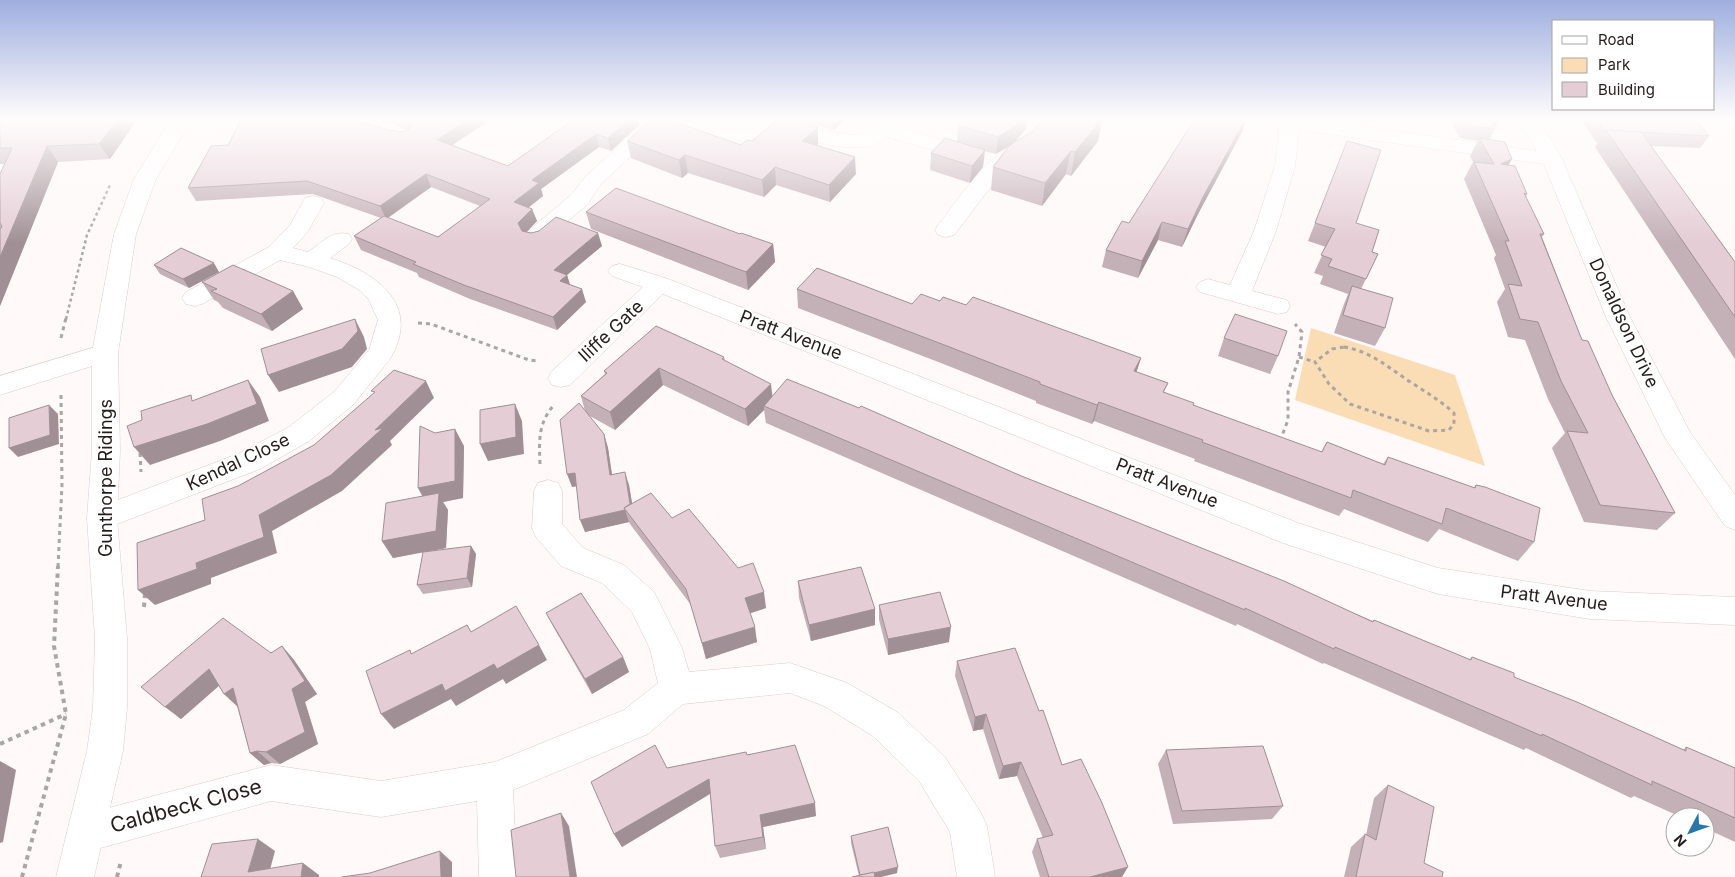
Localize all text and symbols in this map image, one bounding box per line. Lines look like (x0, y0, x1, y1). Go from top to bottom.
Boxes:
legend (1552, 20, 1715, 110)
text: Road (1598, 30, 1634, 49)
text: Park (1598, 55, 1631, 74)
text: Building (1598, 80, 1655, 99)
street label: Donaldson Drive (1585, 255, 1664, 391)
street label: Iliffe Gate (574, 295, 647, 366)
street label: Pratt Avenue (737, 305, 845, 364)
street label: Gunthorpe Ridings (95, 399, 116, 557)
street label: Kendal Close (183, 428, 293, 495)
street label: Pratt Avenue (1113, 453, 1221, 512)
street label: Pratt Avenue (1499, 581, 1609, 615)
street label: Caldbeck Close (107, 773, 264, 838)
north arrow (1665, 807, 1715, 857)
text: N (1670, 831, 1690, 850)

